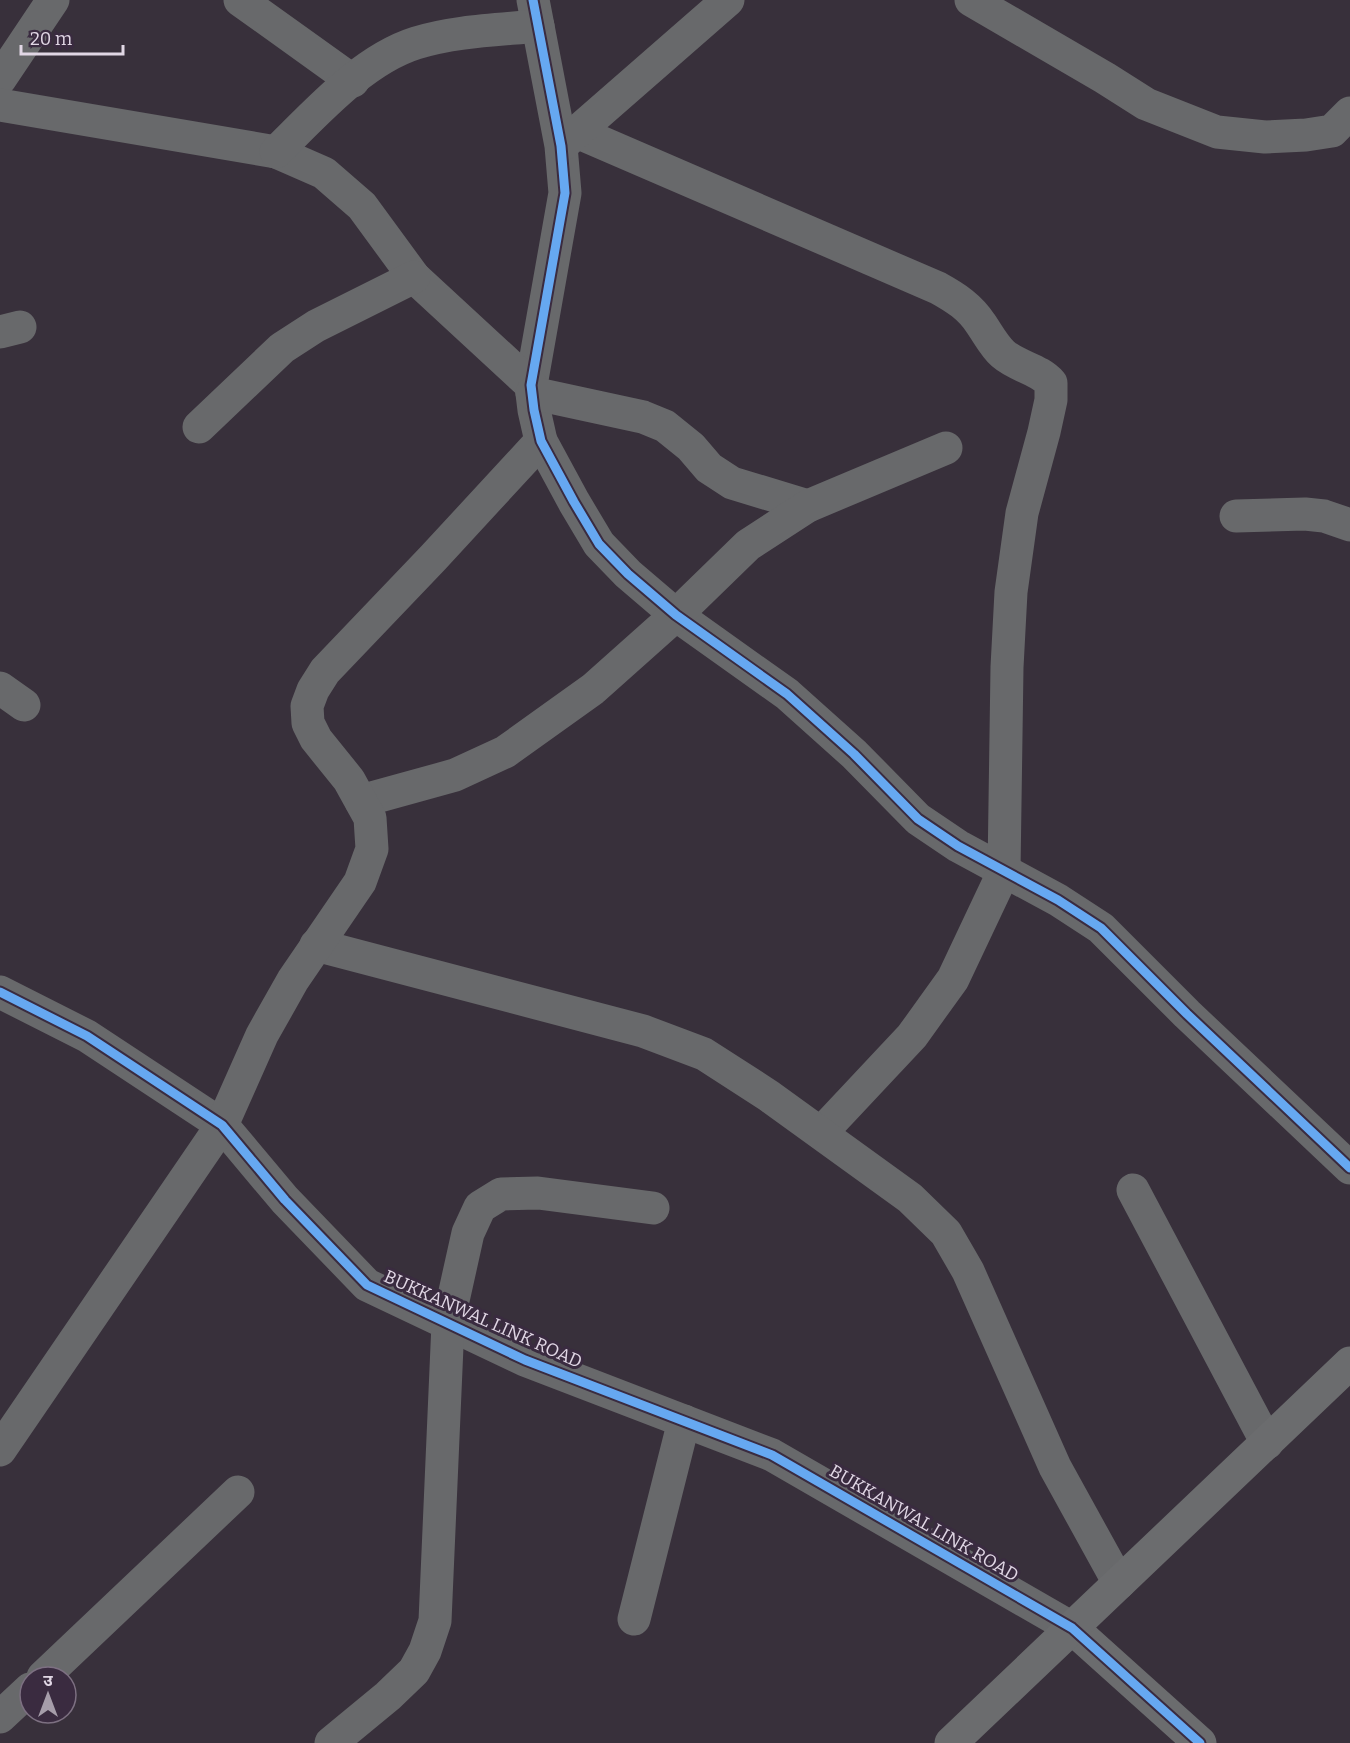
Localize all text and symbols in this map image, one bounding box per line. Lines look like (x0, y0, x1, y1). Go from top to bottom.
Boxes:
scale bar (21, 18, 123, 56)
text: 20 m (30, 28, 72, 50)
street label: BUKKANWAL LINK ROAD (380, 1265, 586, 1373)
street label: BUKKANWAL LINK ROAD (826, 1460, 1022, 1586)
north arrow (18, 1665, 78, 1725)
text: उ (43, 1671, 53, 1690)

